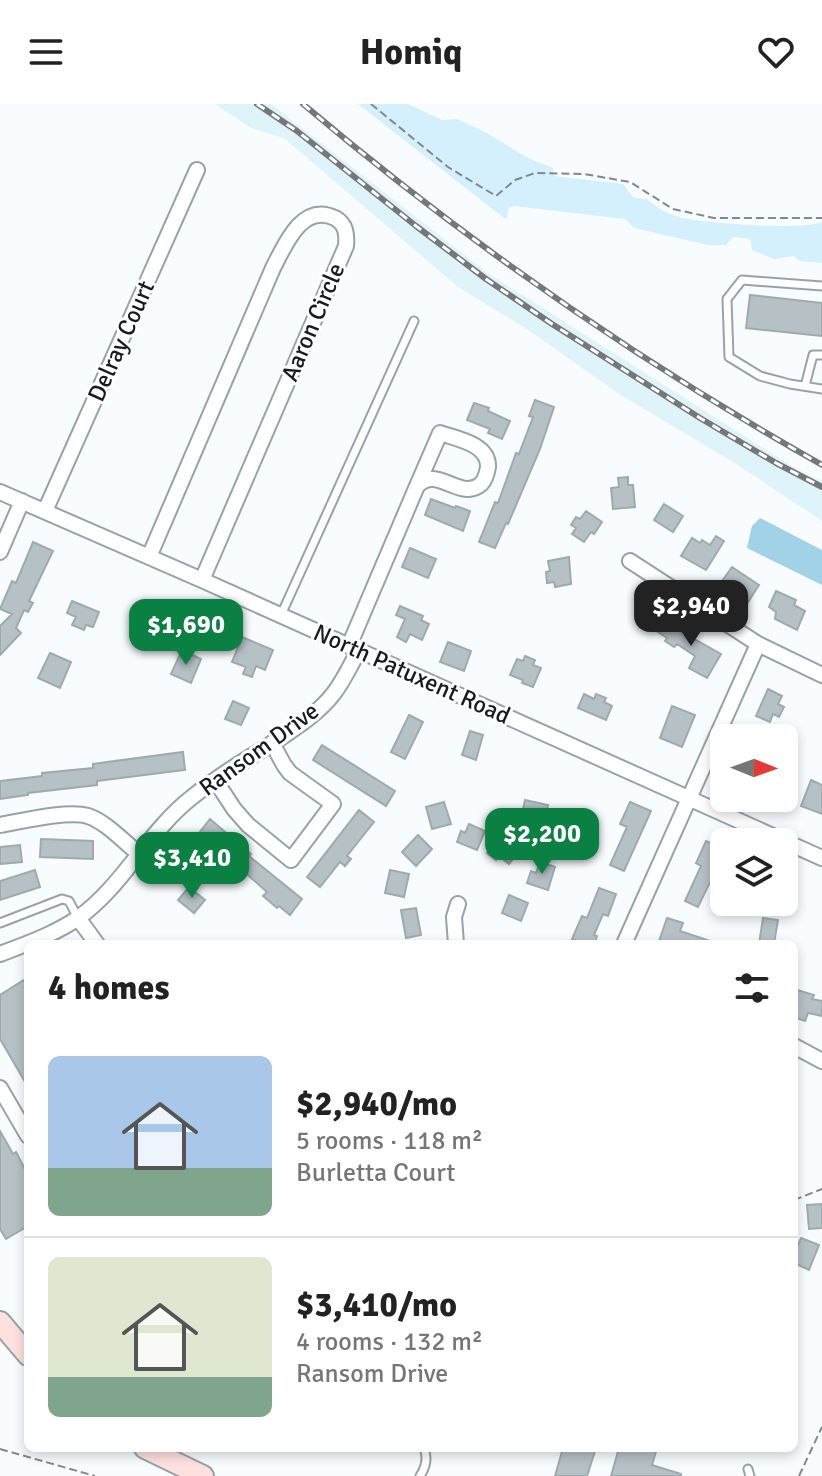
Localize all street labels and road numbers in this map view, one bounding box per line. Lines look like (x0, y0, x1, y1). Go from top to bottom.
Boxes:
street label: Aaron Circle (275, 258, 351, 386)
street label: Delray Court (81, 276, 161, 406)
street label: North Patuxent Road (309, 617, 515, 731)
street label: Ransom Drive (193, 696, 325, 802)

